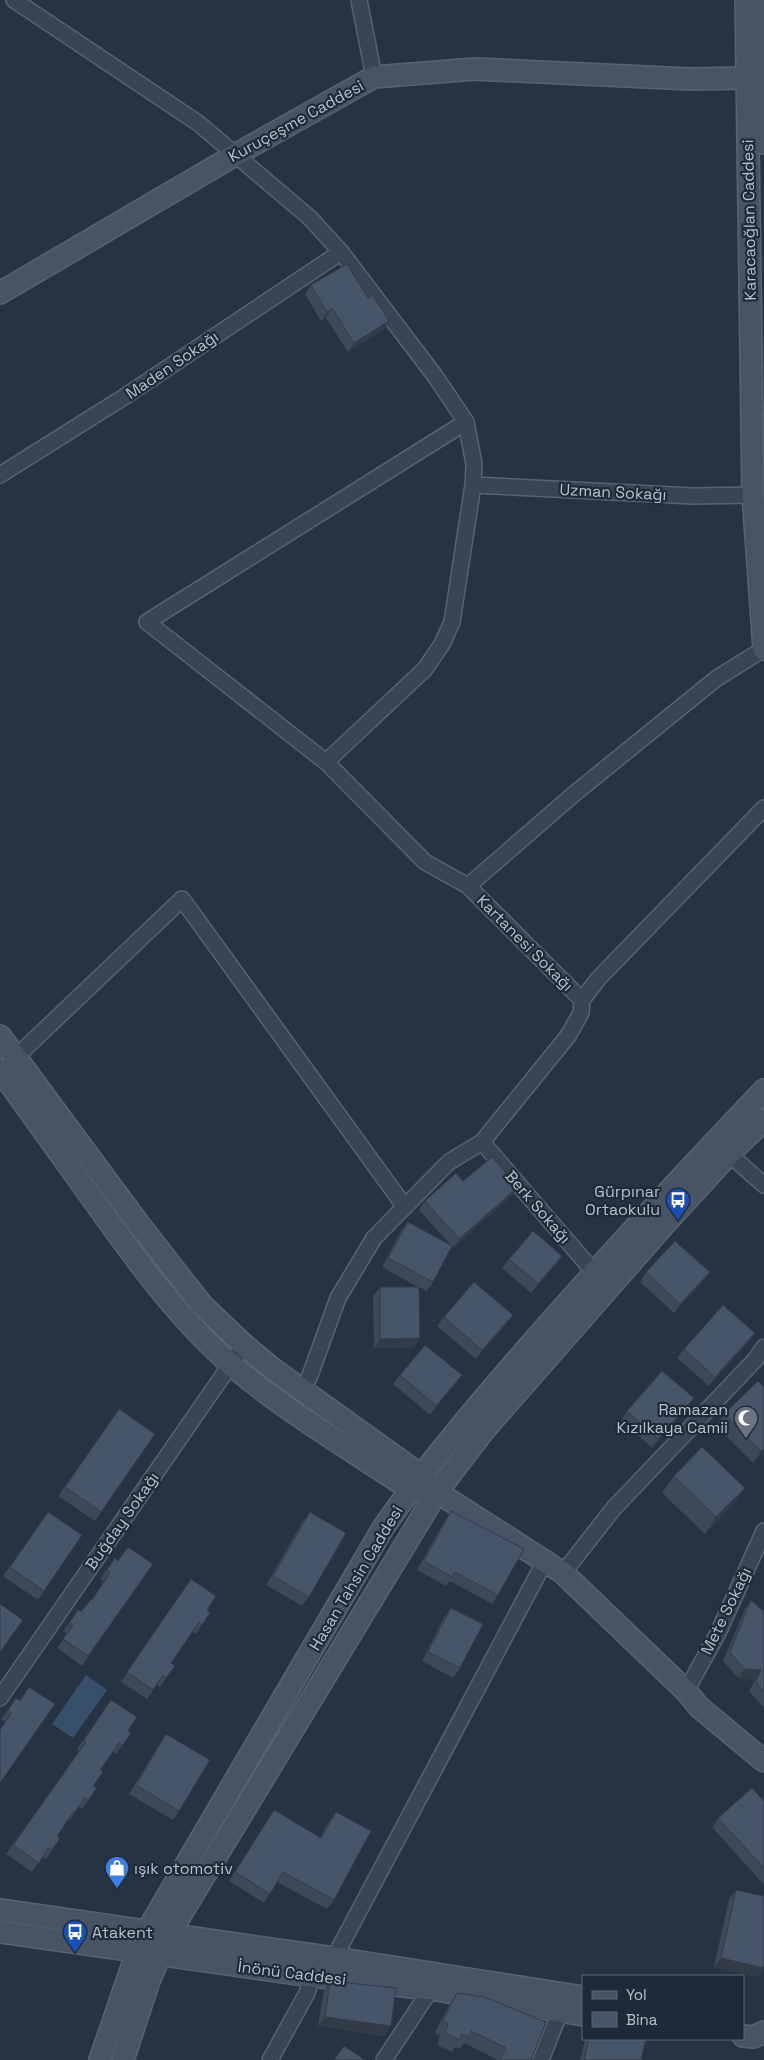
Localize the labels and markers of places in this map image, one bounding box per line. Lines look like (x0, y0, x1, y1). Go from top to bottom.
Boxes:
place label: Gürpınar Ortaokulu (585, 1181, 660, 1220)
bus stop icon: Gürpınar Ortaokulu (665, 1187, 691, 1221)
place label: Ramazan Kızılkaya Camii (617, 1399, 728, 1438)
mosque icon: Ramazan Kızılkaya Camii (733, 1405, 759, 1439)
shop icon: ışık otomotiv (104, 1855, 130, 1889)
place label: ışık otomotiv (134, 1858, 233, 1879)
bus stop icon: Atakent (62, 1919, 88, 1953)
place label: Atakent (92, 1922, 153, 1943)

